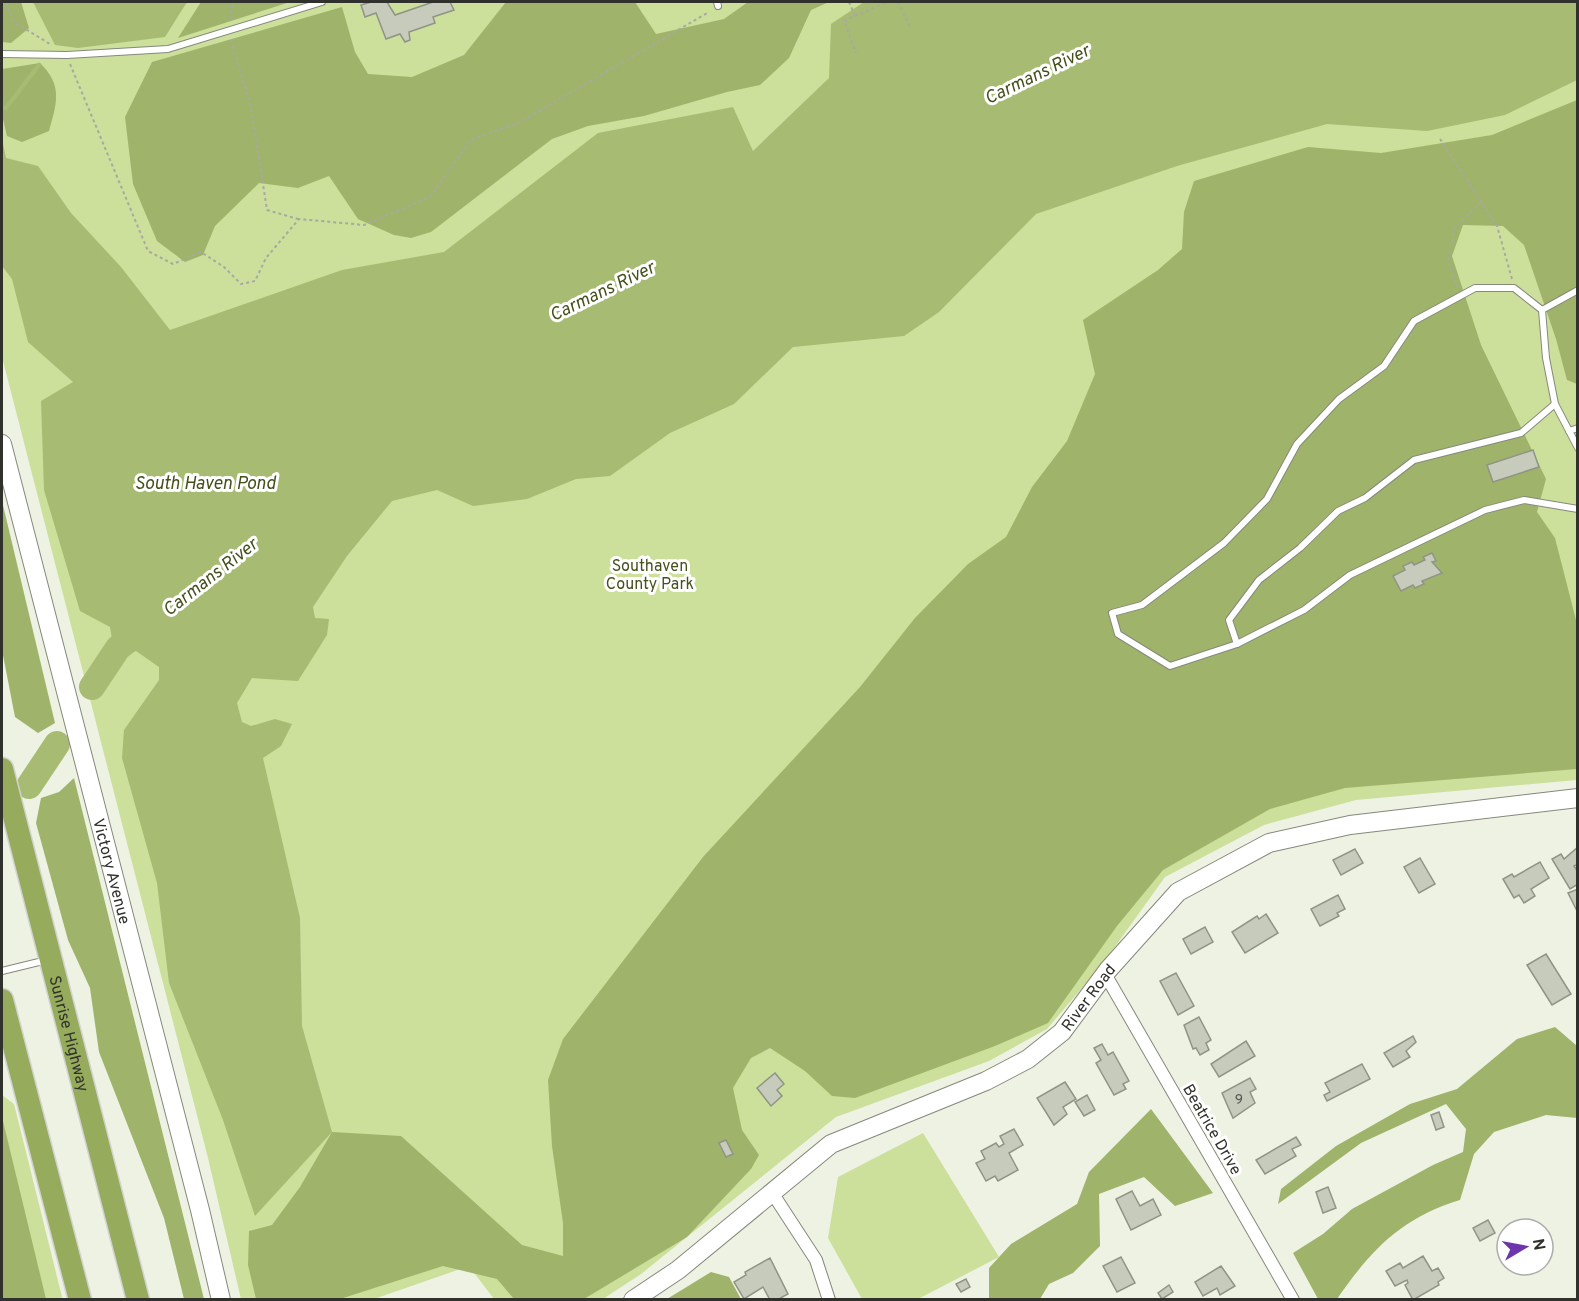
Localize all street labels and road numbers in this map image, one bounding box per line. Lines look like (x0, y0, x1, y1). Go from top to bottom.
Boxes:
street label: Victory Avenue (87, 816, 134, 927)
street label: River Road (1058, 960, 1121, 1036)
street label: Sunrise Highway (43, 974, 92, 1094)
street label: Beatrice Drive (1177, 1081, 1245, 1179)

